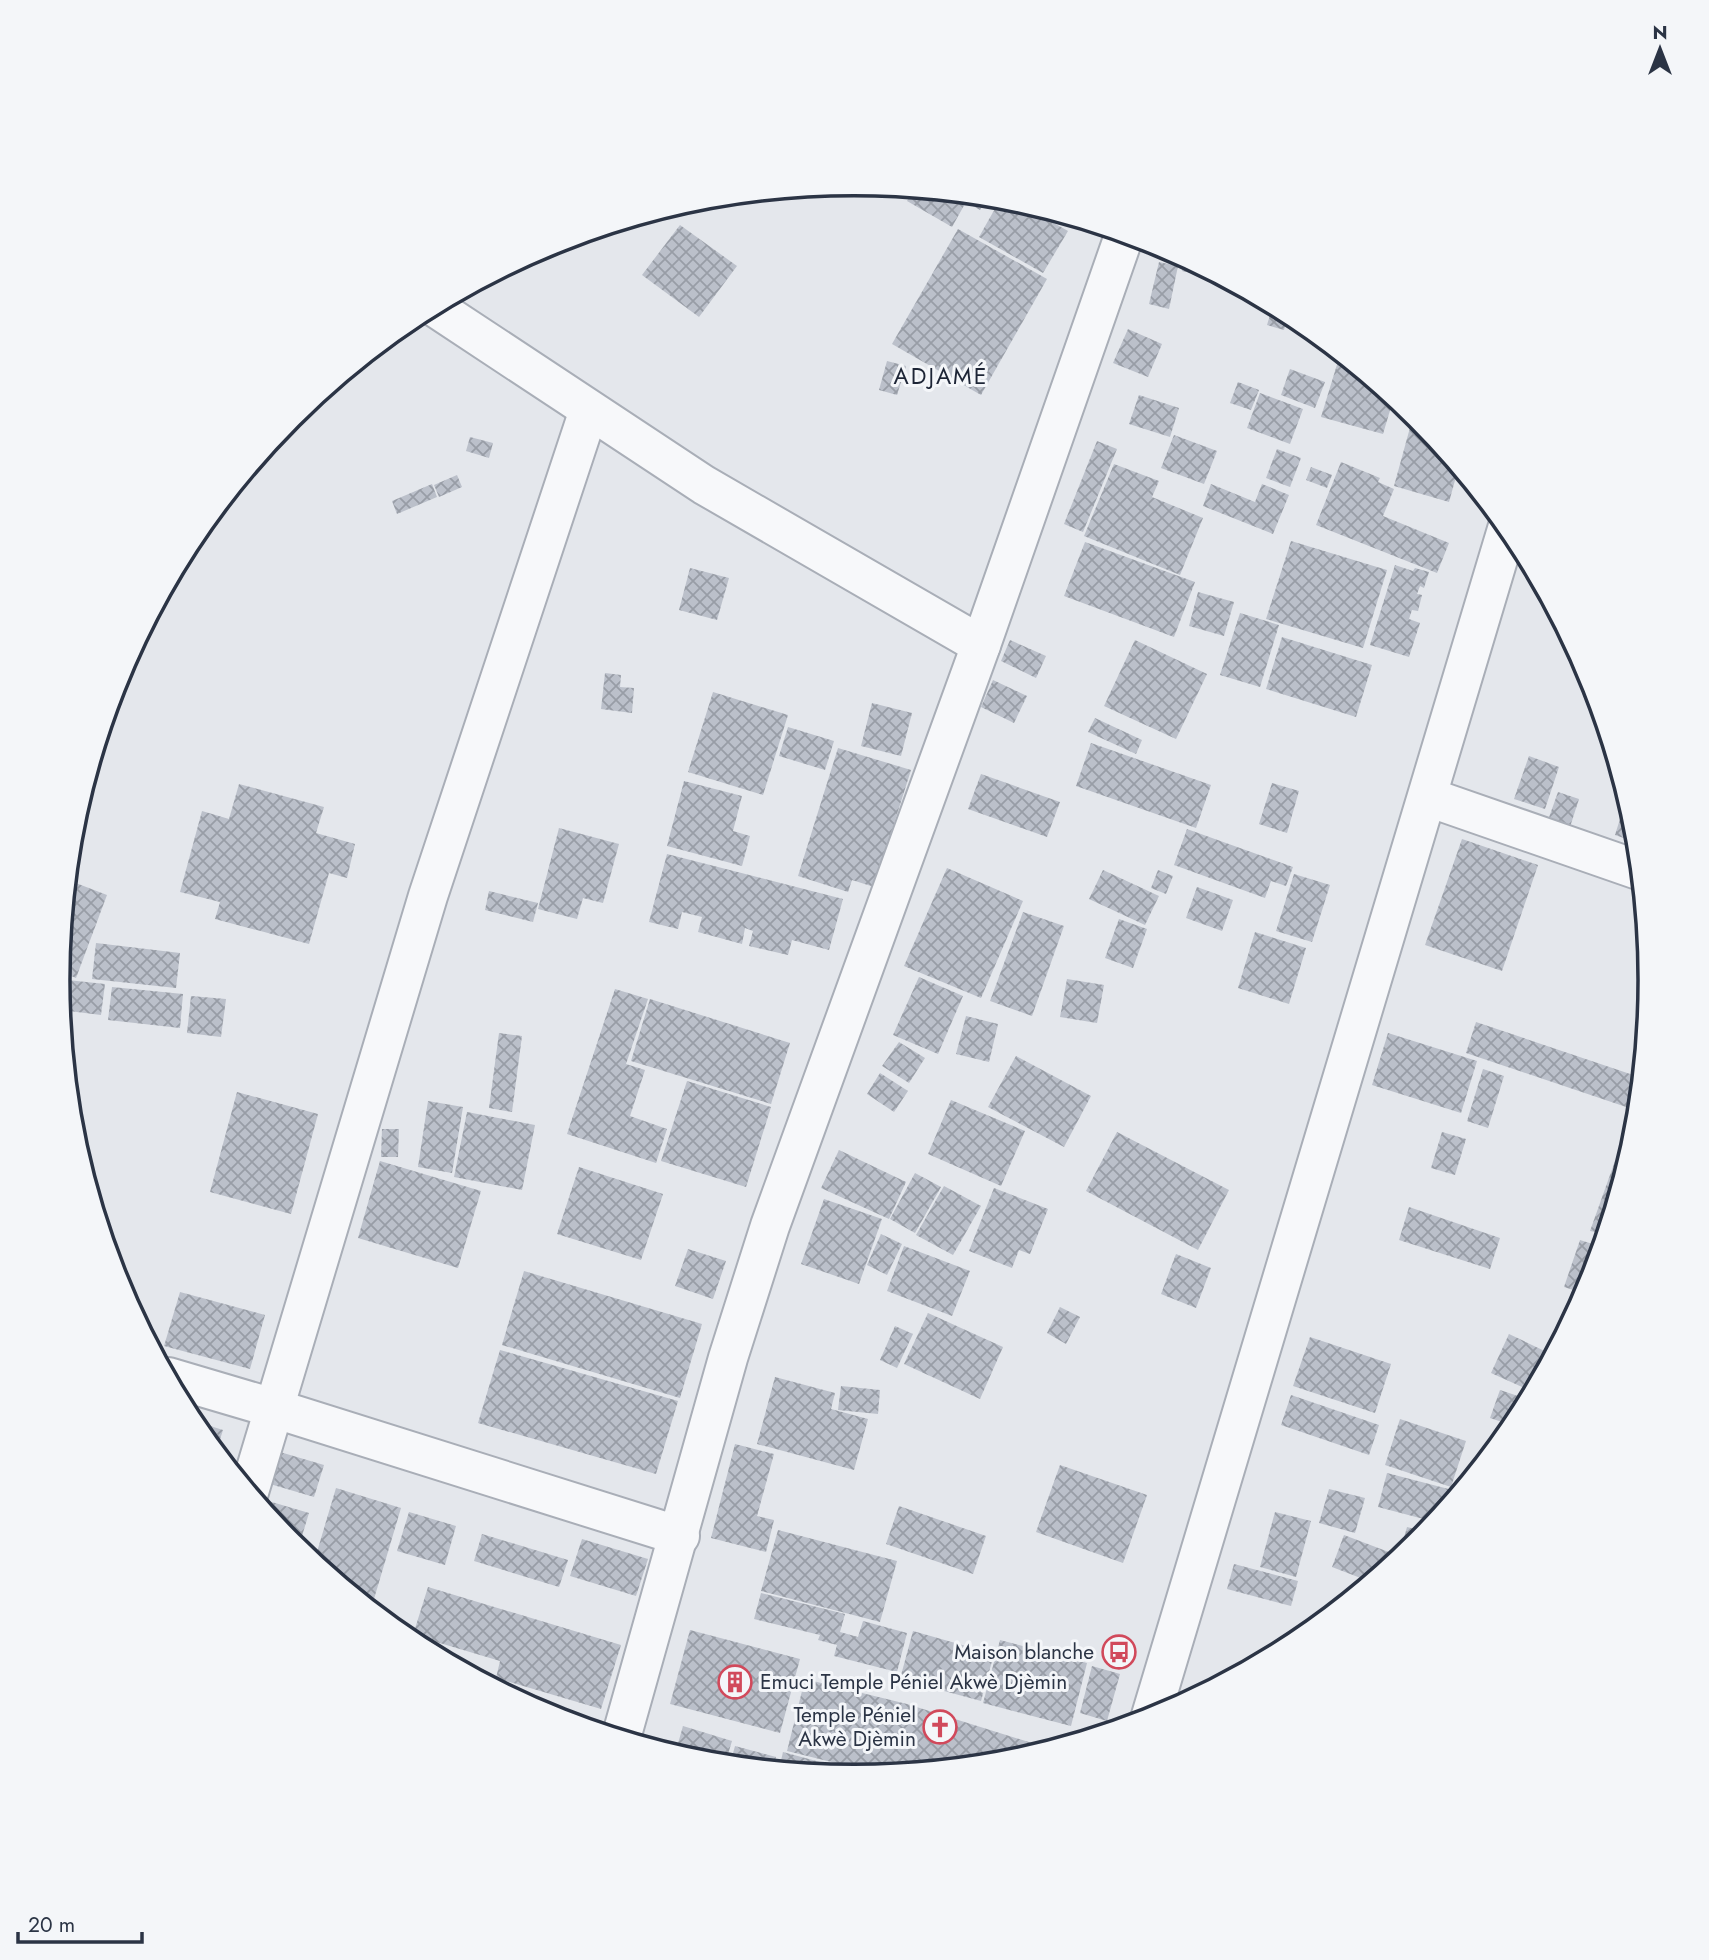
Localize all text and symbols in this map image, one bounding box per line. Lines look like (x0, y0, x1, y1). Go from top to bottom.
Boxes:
north arrow (1625, 14, 1695, 84)
text: N (1652, 19, 1668, 46)
district label: ADJAMÉ (894, 359, 988, 393)
bus stop icon: Maison blanche (1100, 1633, 1138, 1671)
place label: Maison blanche (954, 1637, 1094, 1667)
building icon: Emuci Temple Péniel Akwè Djèmin (716, 1663, 754, 1701)
place label: Emuci Temple Péniel Akwè Djèmin (760, 1667, 1067, 1697)
place label: Temple Péniel Akwè Djèmin (793, 1700, 916, 1754)
church icon: Temple Péniel Akwè Djèmin (921, 1708, 959, 1746)
scale bar (18, 1900, 142, 1944)
text: 20 m (28, 1910, 75, 1940)

